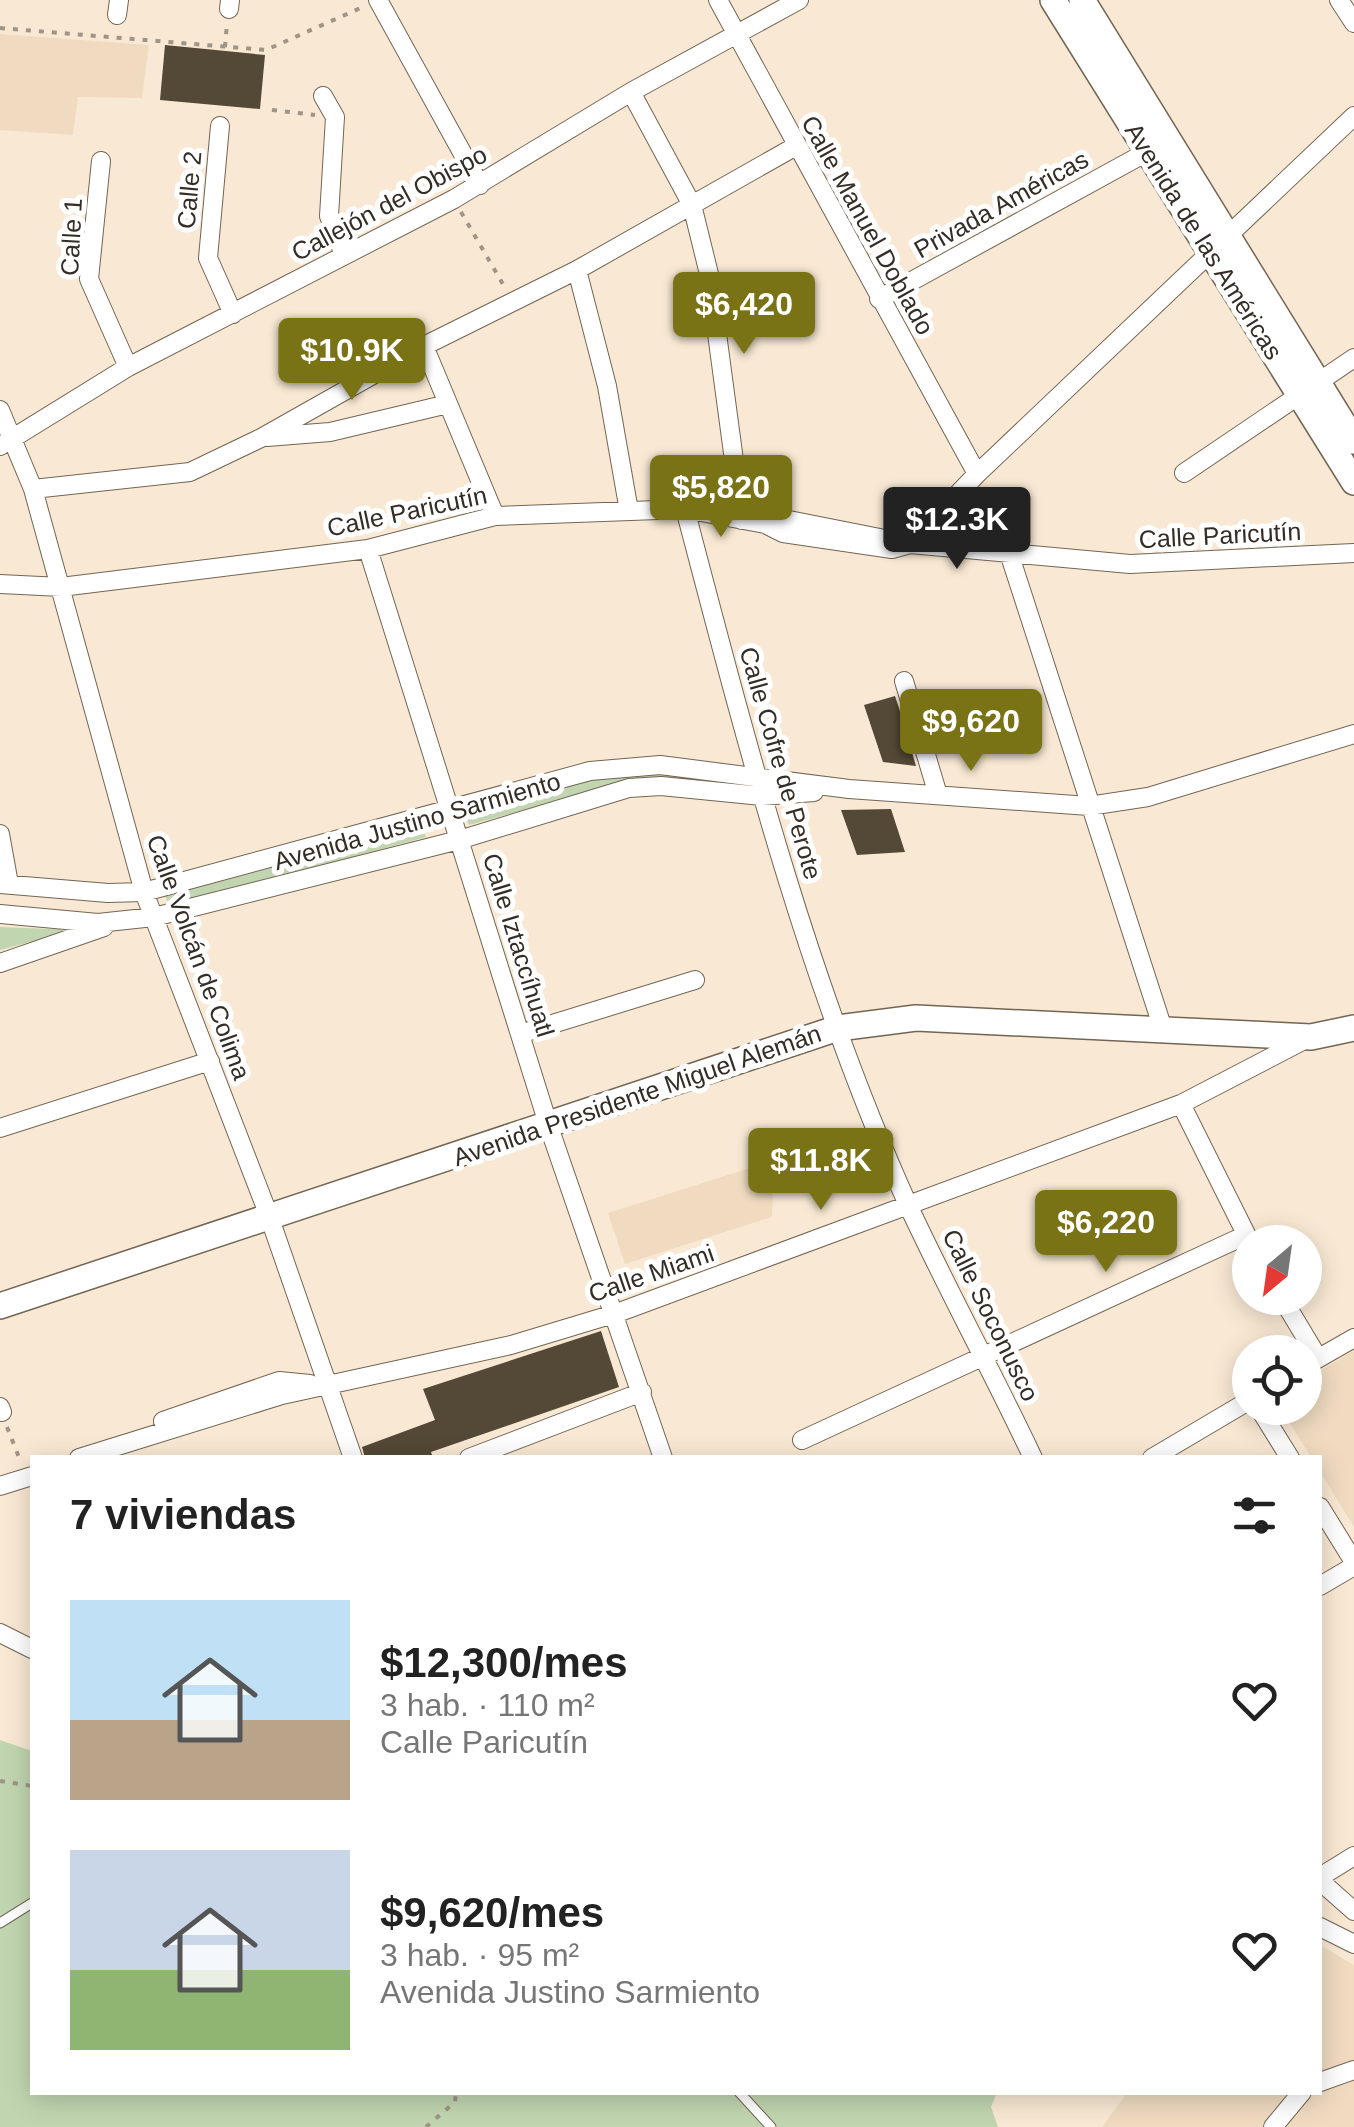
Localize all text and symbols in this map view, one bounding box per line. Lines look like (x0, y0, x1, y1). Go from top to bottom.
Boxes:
street label: Calle Manuel Doblado (796, 111, 940, 339)
street label: Avenida de las Américas (1120, 118, 1288, 364)
street label: Callejón del Obispo (287, 140, 491, 266)
street label: Privada Américas (909, 145, 1093, 263)
street label: Calle 2 (172, 150, 206, 230)
street label: Calle 1 (55, 197, 87, 277)
pin: $6,420 (663, 272, 825, 357)
text: $6,420 (695, 286, 793, 322)
pin: $10.9K (271, 318, 433, 403)
text: $10.9K (300, 332, 404, 368)
pin: $5,820 (640, 455, 802, 540)
text: $5,820 (672, 469, 770, 505)
street label: Calle Paricutín (325, 480, 489, 542)
pin: $12.3K (876, 487, 1038, 572)
text: $12.3K (905, 501, 1009, 537)
street label: Calle Paricutín (1138, 517, 1302, 553)
street label: Calle Cofre de Perote (734, 644, 828, 882)
pin: $9,620 (890, 689, 1052, 774)
text: $9,620 (922, 703, 1020, 739)
street label: Avenida Justino Sarmiento (270, 767, 564, 875)
street label: Calle Volcán de Colima (142, 831, 256, 1083)
street label: Calle Iztaccíhuatl (478, 850, 560, 1040)
street label: Avenida Presidente Miguel Alemán (449, 1019, 825, 1171)
pin: $11.8K (740, 1128, 902, 1213)
text: $11.8K (770, 1142, 872, 1178)
pin: $6,220 (1025, 1190, 1187, 1275)
text: $6,220 (1057, 1204, 1155, 1240)
street label: Calle Soconusco (937, 1225, 1045, 1405)
north arrow (1232, 1225, 1322, 1315)
map controls (1232, 1225, 1322, 1425)
street label: Calle Miami (585, 1239, 717, 1307)
button: locate (1232, 1335, 1322, 1425)
icon: filters (1227, 1488, 1282, 1543)
text: 7 viviendas (70, 1491, 296, 1538)
text: $12,300/mes (380, 1639, 628, 1686)
icon: home (150, 1640, 270, 1760)
icon: heart (1227, 1673, 1282, 1728)
text: 3 hab. · 110 m² (380, 1687, 595, 1723)
text: Calle Paricutín (380, 1724, 588, 1760)
text: $9,620/mes (380, 1889, 604, 1936)
icon: home (150, 1890, 270, 2010)
icon: heart (1227, 1923, 1282, 1978)
text: 3 hab. · 95 m² (380, 1937, 579, 1973)
text: Avenida Justino Sarmiento (380, 1974, 760, 2010)

